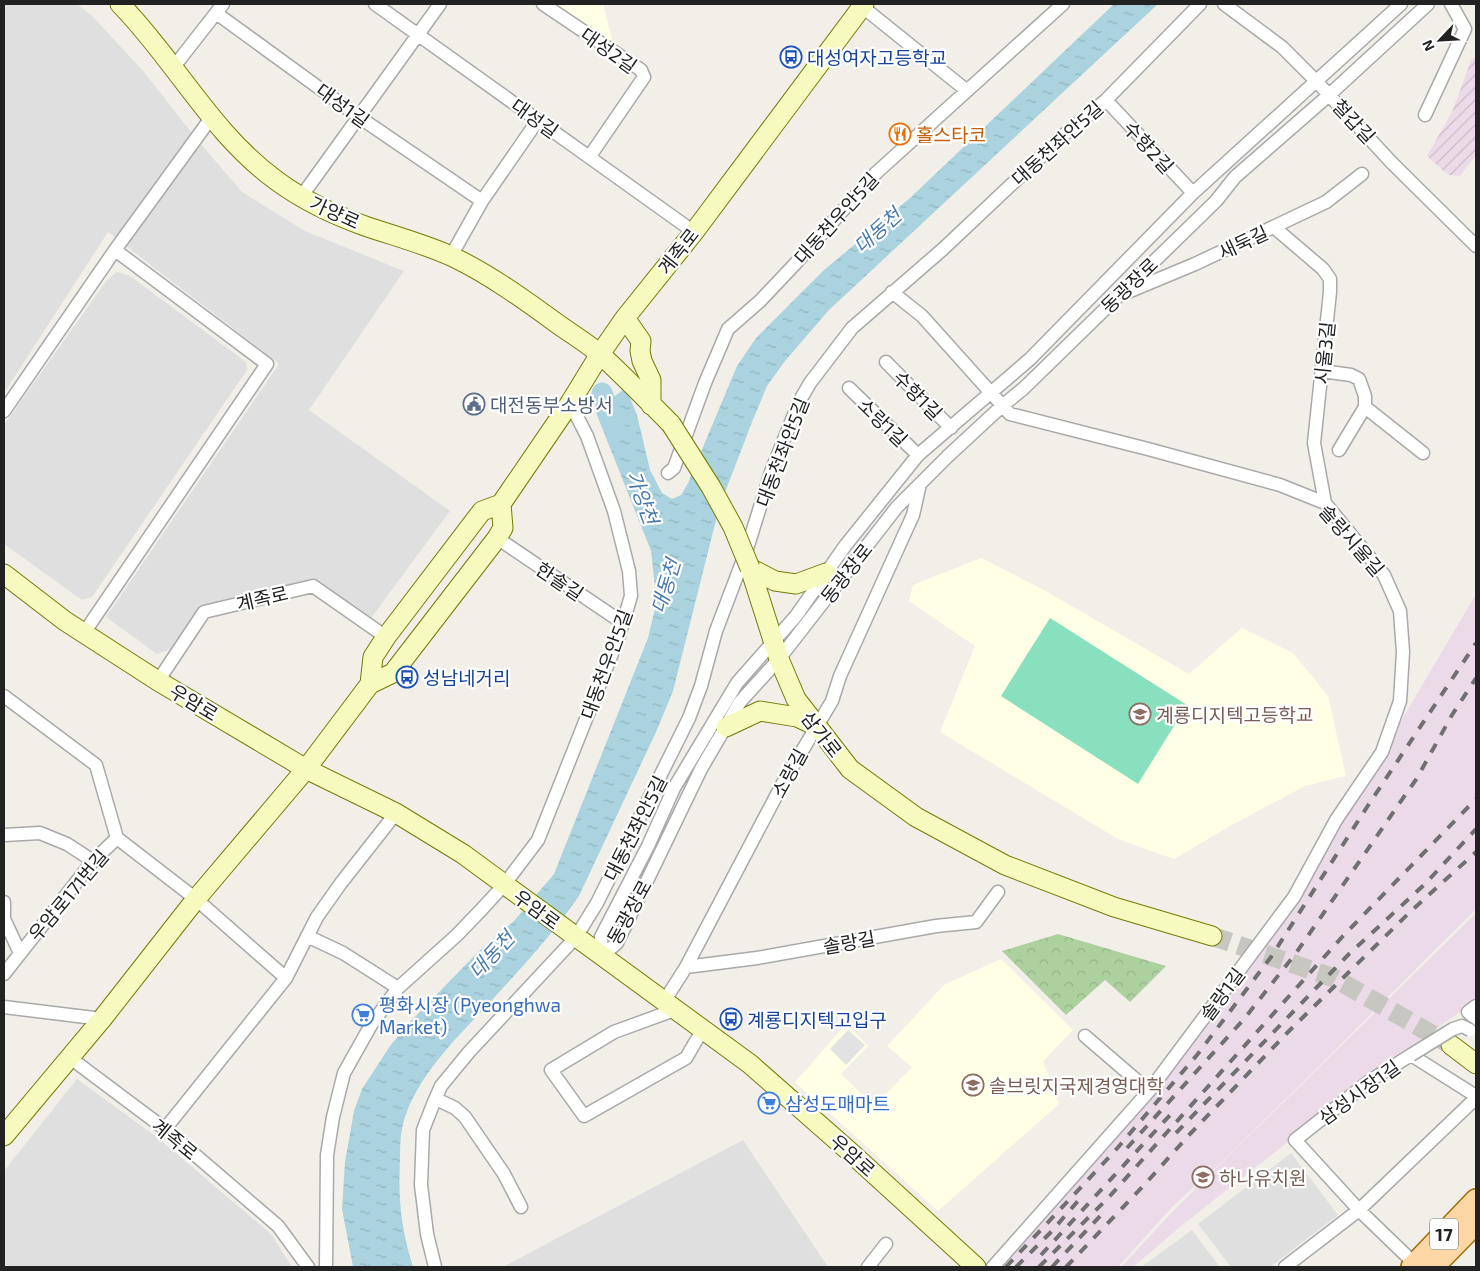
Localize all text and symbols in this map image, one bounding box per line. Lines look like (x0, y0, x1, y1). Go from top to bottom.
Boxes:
north arrow (1415, 15, 1465, 65)
street label: 대성2길 (577, 22, 641, 78)
text: N (1418, 38, 1438, 54)
bus stop icon: 대성여자고등학교 (779, 45, 803, 69)
place label: 대성여자고등학교 (807, 46, 947, 69)
street label: 대성1길 (312, 78, 374, 132)
street label: 대성길 (507, 94, 563, 142)
street label: 철갑길 (1328, 94, 1380, 148)
street label: 대동천좌안5길 (1007, 96, 1107, 190)
street label: 수향2길 (1119, 116, 1179, 178)
restaurant icon: 홀스타코 (888, 122, 912, 146)
place label: 홀스타코 (916, 123, 986, 146)
street label: 대동천우안5길 (789, 168, 883, 268)
street label: 가양로 (306, 191, 364, 233)
water label: 대동천 (848, 203, 906, 257)
street label: 새둑길 (1214, 220, 1272, 264)
street label: 계족로 (653, 223, 703, 279)
street label: 동광장로 (1096, 252, 1162, 318)
street label: 시울3길 (1309, 320, 1339, 386)
street label: 수향1길 (889, 366, 947, 424)
public building icon: 대전동부소방서 (462, 392, 486, 416)
place label: 대전동부소방서 (490, 393, 612, 416)
street label: 소랑1길 (853, 393, 913, 451)
street label: 대동천좌안5길 (751, 394, 813, 510)
water label: 가양천 (622, 467, 665, 529)
street label: 솔랑시울길 (1315, 499, 1389, 581)
street label: 동광장로 (815, 538, 877, 608)
water label: 대동천 (645, 554, 685, 616)
street label: 한솔길 (532, 557, 588, 605)
street label: 계족로 (234, 581, 290, 615)
street label: 대동천우안5길 (576, 606, 636, 722)
bus stop icon: 성남네거리 (395, 665, 419, 689)
place label: 성남네거리 (423, 666, 510, 689)
street label: 우암로 (166, 679, 222, 725)
school or university icon: 계룡디지텍고등학교 (1128, 702, 1152, 726)
place label: 계룡디지텍고등학교 (1156, 703, 1313, 726)
street label: 삼가로 (797, 706, 847, 762)
street label: 소랑길 (766, 744, 812, 802)
street label: 대동천좌안5길 (599, 772, 671, 884)
street label: 우암로171번길 (23, 845, 113, 945)
street label: 동광장로 (602, 876, 656, 948)
street label: 우암로 (509, 884, 565, 934)
water label: 대동천 (463, 924, 520, 982)
street label: 솔랑길 (821, 926, 877, 958)
street label: 솔랑1길 (1195, 963, 1249, 1025)
place label: 평화시장 (Pyeonghwa Market) (379, 993, 561, 1038)
supermarket icon: 평화시장 (Pyeonghwa Market) (351, 1003, 375, 1027)
bus stop icon: 계룡디지텍고입구 (719, 1007, 743, 1031)
place label: 계룡디지텍고입구 (747, 1008, 887, 1031)
street label: 삼성시장1길 (1314, 1055, 1404, 1129)
school or university icon: 솔브릿지국제경영대학 (961, 1073, 985, 1097)
place label: 솔브릿지국제경영대학 (989, 1074, 1164, 1097)
supermarket icon: 삼성도매마트 (757, 1091, 781, 1115)
place label: 삼성도매마트 (785, 1092, 890, 1115)
street label: 계족로 (147, 1114, 203, 1164)
street label: 우암로 (826, 1129, 880, 1181)
school or university icon: 하나유치원 (1191, 1165, 1215, 1189)
place label: 하나유치원 (1219, 1166, 1306, 1189)
road number: 17 (1430, 1218, 1458, 1250)

